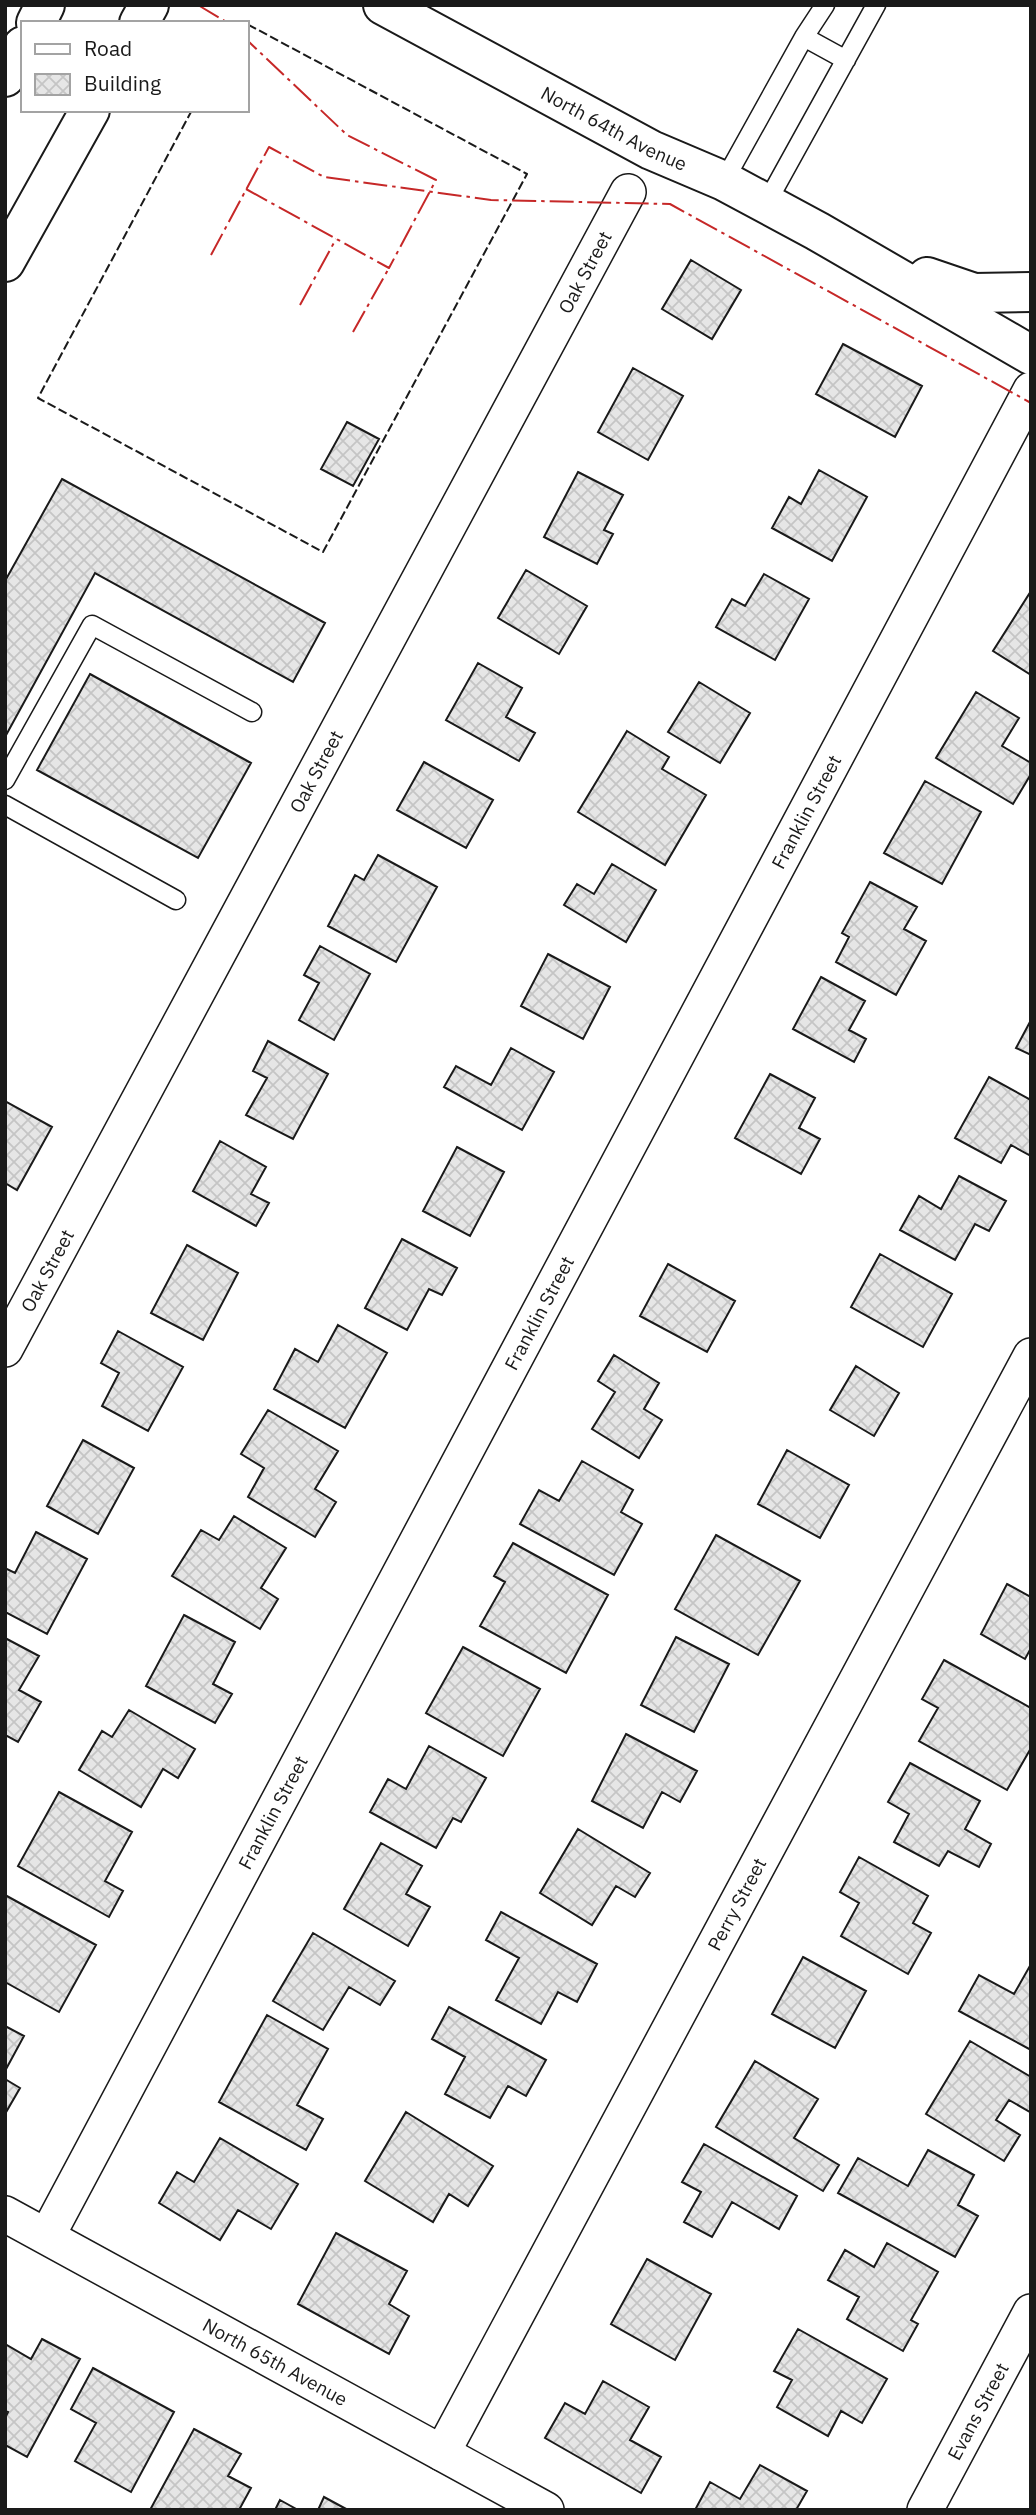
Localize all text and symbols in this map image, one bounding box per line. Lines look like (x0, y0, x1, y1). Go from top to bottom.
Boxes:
legend (21, 21, 248, 112)
text: Road (84, 34, 132, 62)
text: Building (84, 69, 161, 97)
street label: North 64th Avenue (537, 81, 691, 176)
street label: Oak Street (553, 227, 617, 318)
street label: Oak Street (284, 726, 348, 817)
street label: Franklin Street (766, 751, 846, 873)
street label: Oak Street (15, 1225, 79, 1316)
street label: Franklin Street (499, 1252, 579, 1374)
street label: Franklin Street (233, 1751, 313, 1873)
street label: Perry Street (702, 1854, 771, 1955)
street label: North 65th Avenue (199, 2313, 352, 2411)
street label: Evans Street (942, 2358, 1014, 2464)

